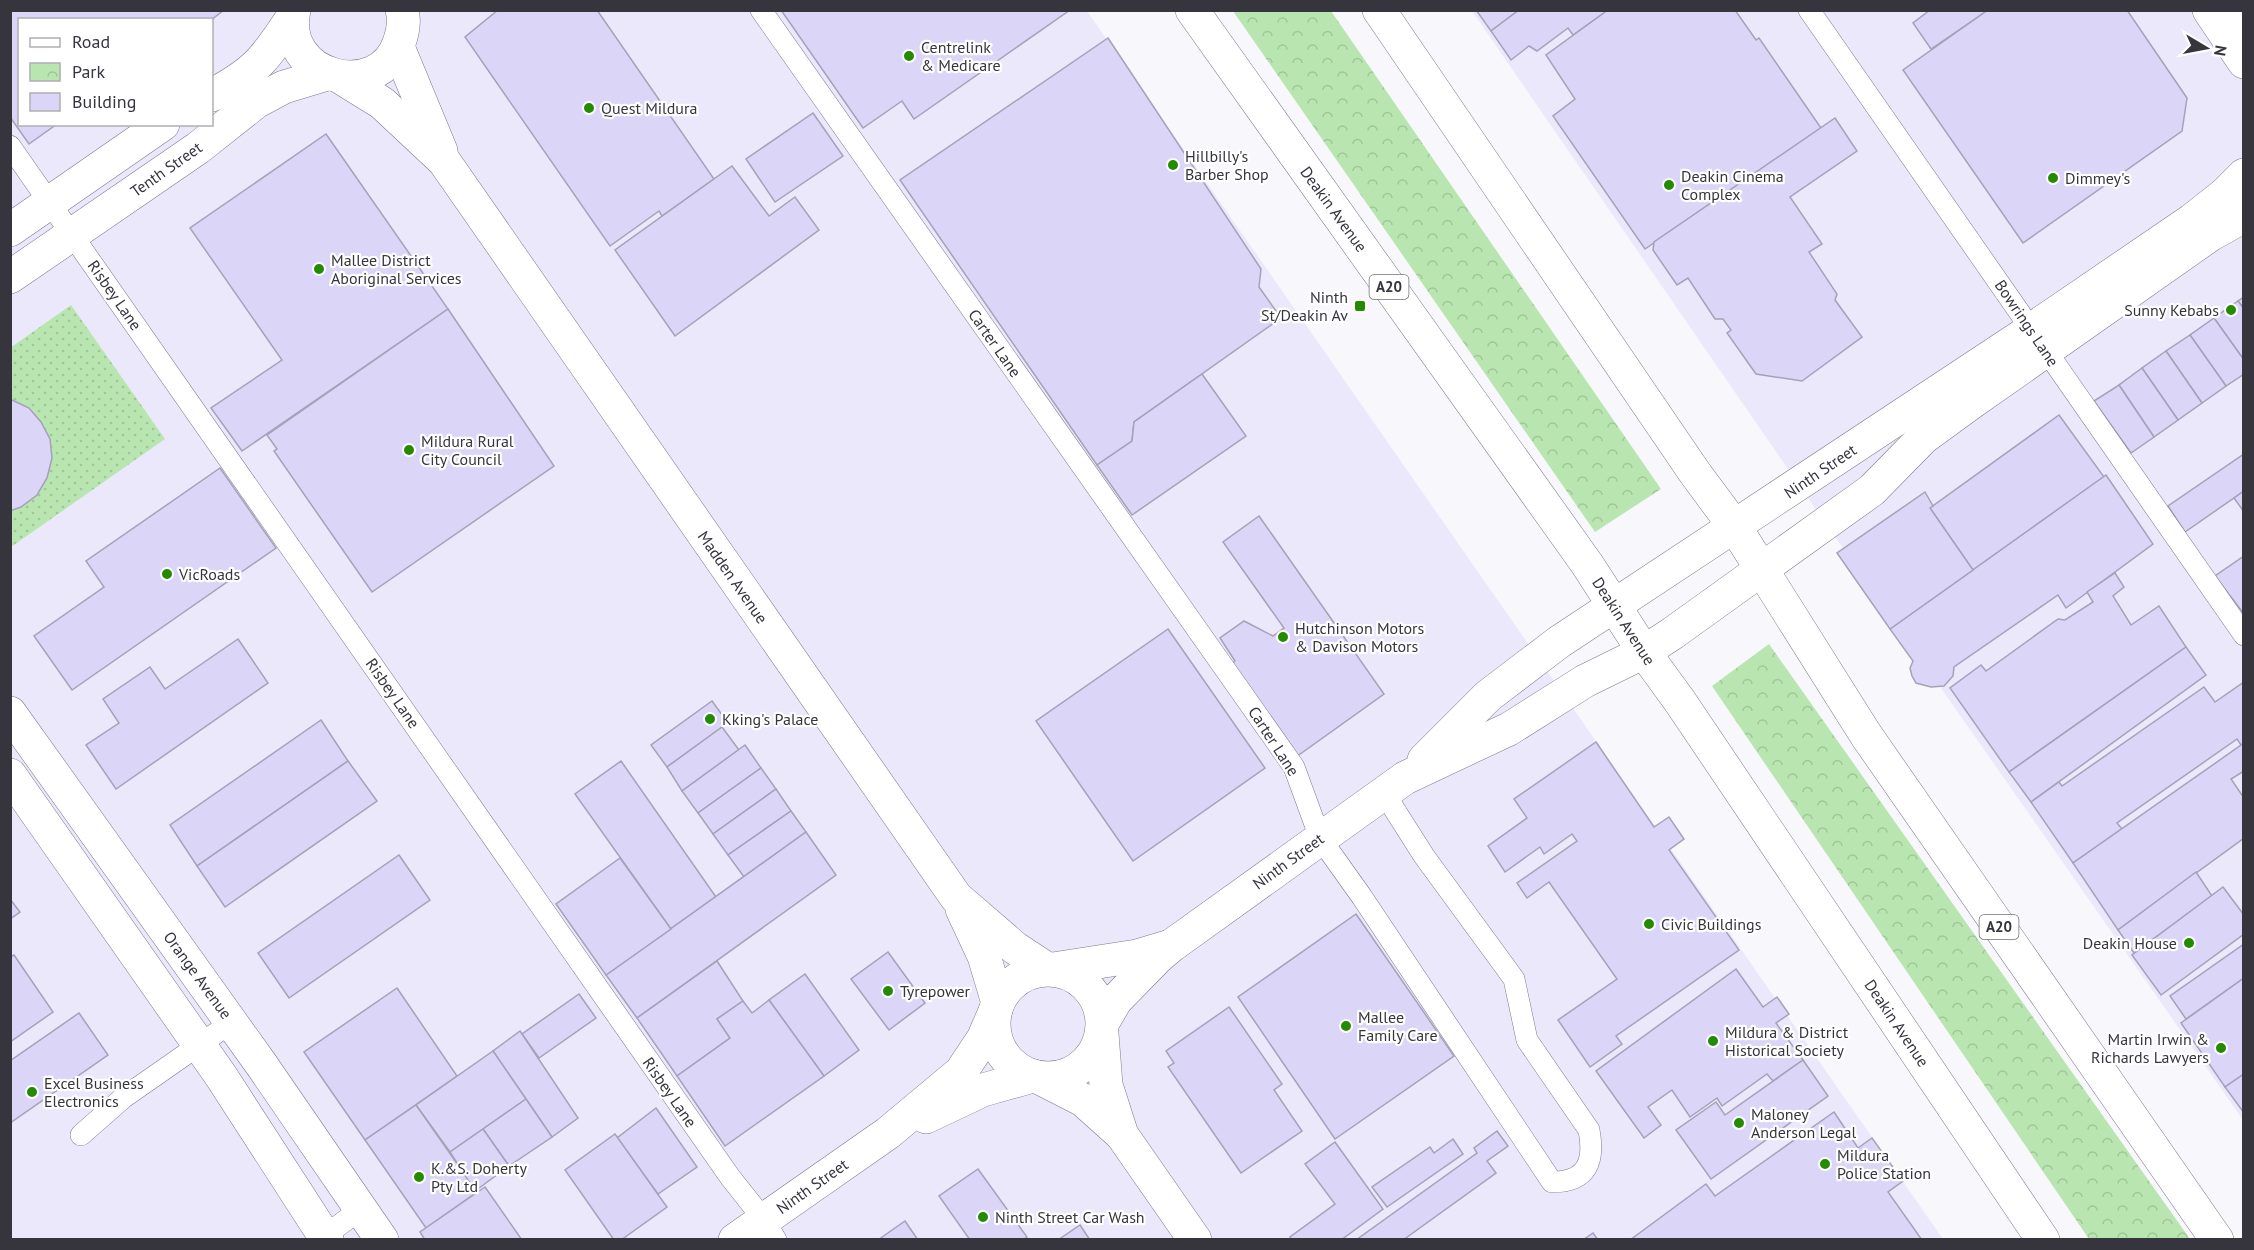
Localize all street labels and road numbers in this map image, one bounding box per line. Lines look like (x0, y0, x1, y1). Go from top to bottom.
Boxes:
street label: Tenth Street (126, 137, 206, 201)
street label: Deakin Avenue (1296, 162, 1372, 256)
street label: Risbey Lane (84, 256, 146, 334)
road number: A20 (1370, 275, 1408, 299)
street label: Bowrings Lane (1991, 276, 2063, 370)
street label: Carter Lane (964, 305, 1026, 381)
street label: Ninth Street (1780, 439, 1861, 503)
street label: Madden Avenue (694, 527, 772, 627)
street label: Deakin Avenue (1588, 573, 1660, 669)
street label: Risbey Lane (362, 654, 424, 732)
street label: Carter Lane (1244, 703, 1304, 779)
street label: Ninth Street (1248, 828, 1328, 894)
road number: A20 (1980, 915, 2018, 939)
street label: Orange Avenue (159, 927, 237, 1023)
street label: Deakin Avenue (1860, 976, 1934, 1070)
street label: Risbey Lane (639, 1053, 701, 1131)
street label: Ninth Street (772, 1154, 852, 1218)

